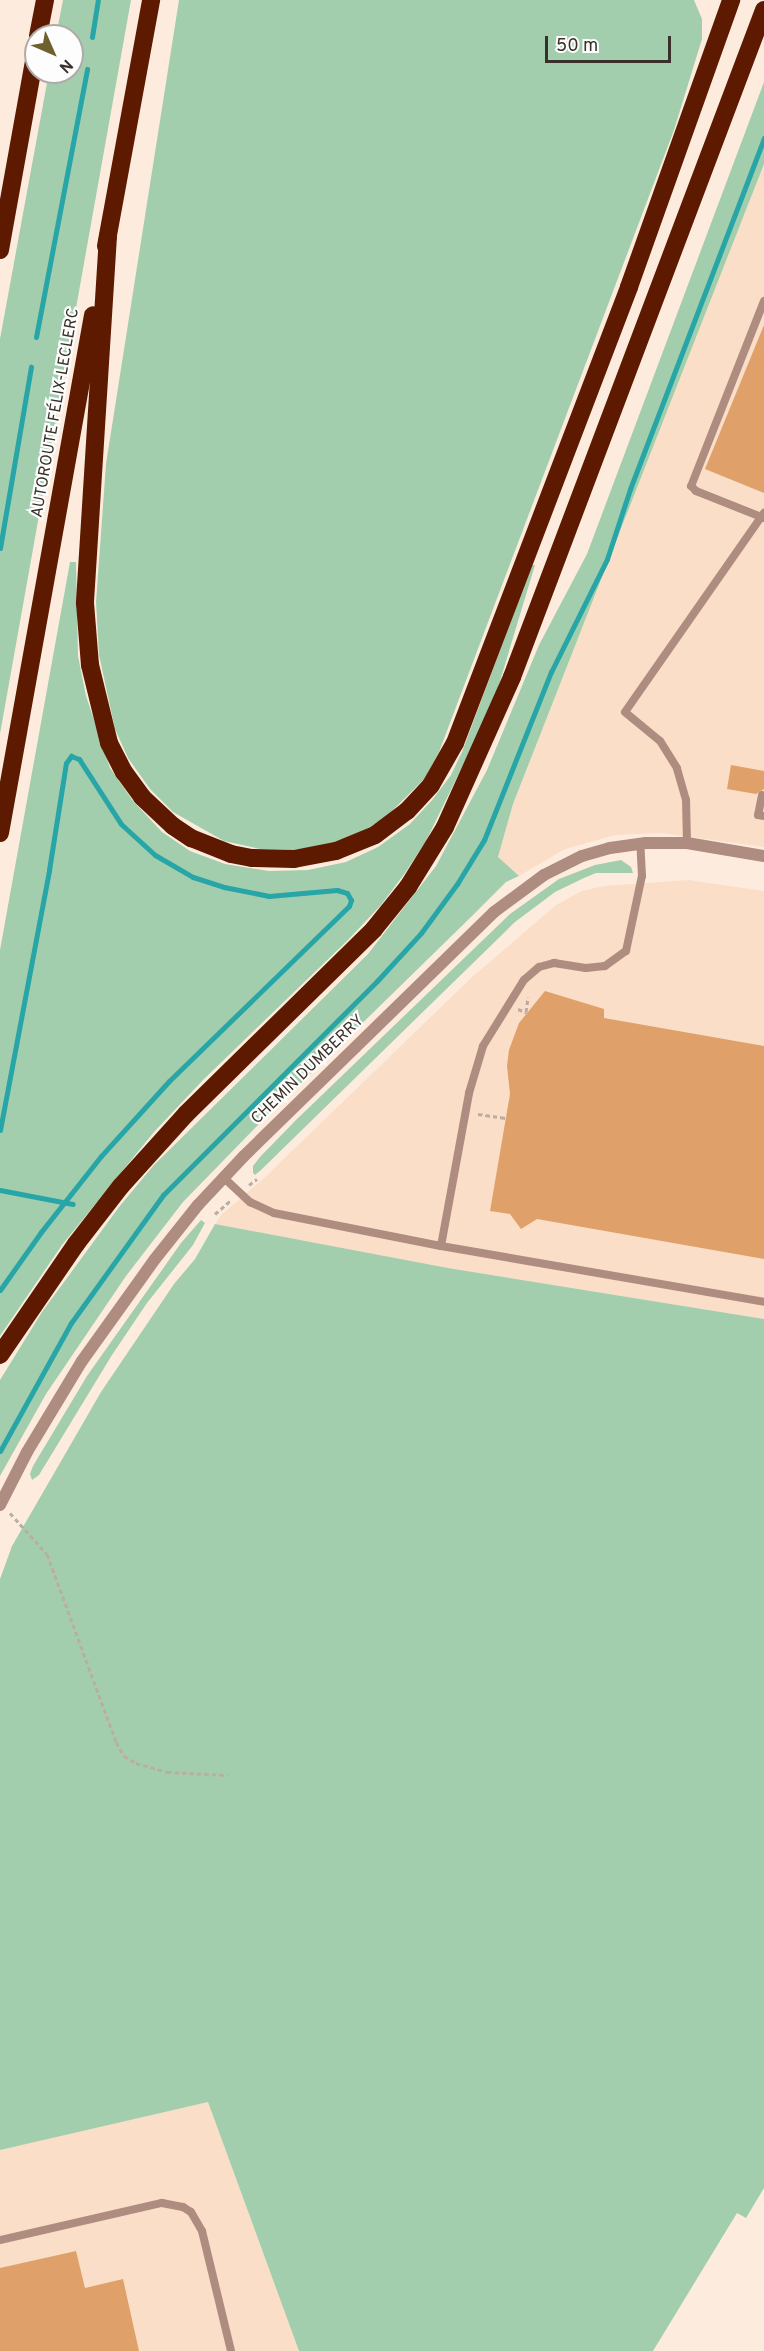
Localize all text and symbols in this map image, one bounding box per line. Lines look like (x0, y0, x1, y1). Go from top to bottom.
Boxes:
north arrow (24, 24, 84, 84)
scale bar (548, 24, 674, 62)
text: 50 m (556, 35, 598, 58)
text: N (54, 54, 76, 76)
street label: AUTOROUTE FÉLIX-LECLERC (28, 307, 84, 519)
street label: CHEMIN DUMBERRY (248, 1011, 368, 1129)

